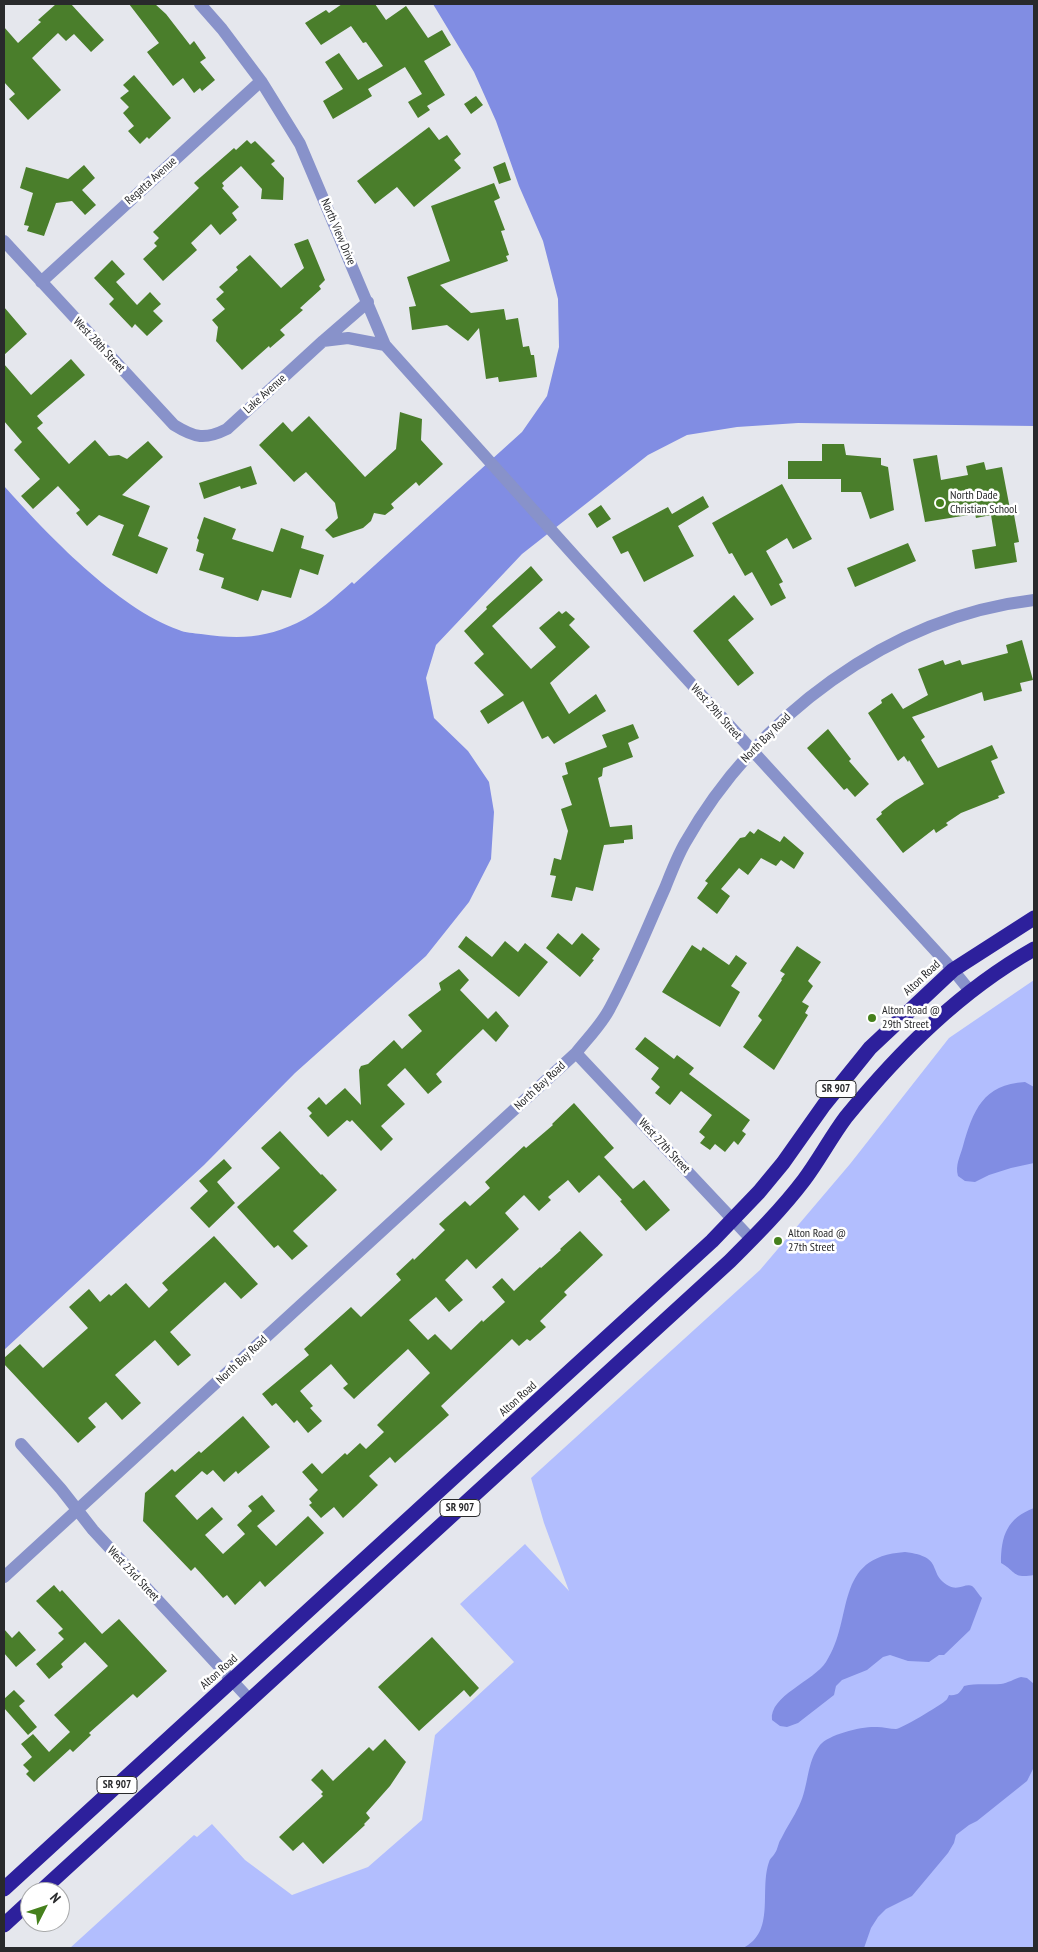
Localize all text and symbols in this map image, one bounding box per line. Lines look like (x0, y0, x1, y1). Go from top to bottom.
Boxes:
street label: Regatta Avenue (122, 154, 180, 208)
street label: North View Drive (318, 197, 358, 267)
street label: West 28th Street (70, 315, 128, 375)
street label: Lake Avenue (241, 371, 289, 417)
place label: North Dade Christian School (950, 489, 1017, 517)
marker: North Dade Christian School (934, 497, 946, 509)
street label: West 29th Street (687, 681, 745, 743)
street label: North Bay Road (738, 710, 794, 766)
street label: Alton Road (901, 957, 943, 999)
place label: Alton Road @ 29th Street (882, 1004, 940, 1032)
marker: Alton Road @ 29th Street (866, 1012, 878, 1024)
street label: North Bay Road (512, 1059, 568, 1113)
road number: SR 907 (816, 1080, 856, 1098)
street label: West 27th Street (635, 1116, 693, 1176)
place label: Alton Road @ 27th Street (788, 1227, 846, 1255)
marker: Alton Road @ 27th Street (772, 1235, 784, 1247)
street label: North Bay Road (214, 1333, 270, 1387)
street label: Alton Road (496, 1379, 540, 1419)
road number: SR 907 (440, 1500, 480, 1516)
street label: West 23rd Street (104, 1544, 162, 1604)
street label: Alton Road (197, 1652, 241, 1692)
road number: SR 907 (97, 1776, 137, 1794)
north arrow (20, 1882, 70, 1932)
text: N (46, 1889, 65, 1907)

